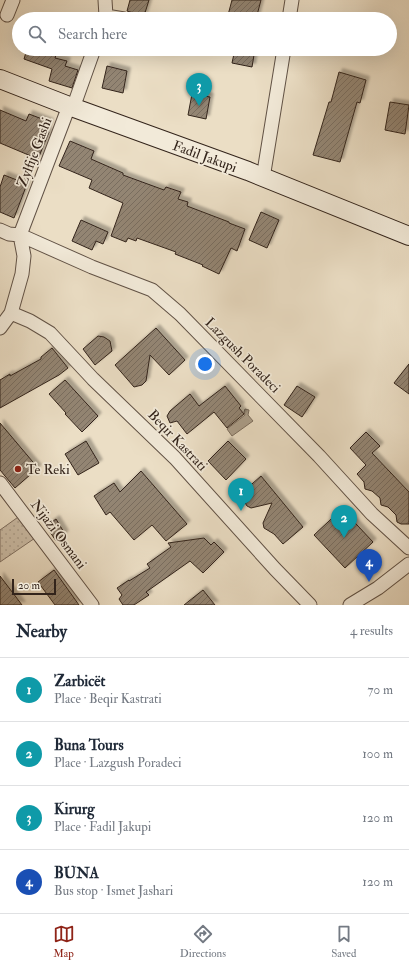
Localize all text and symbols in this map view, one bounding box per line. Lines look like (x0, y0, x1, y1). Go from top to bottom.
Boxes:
search box (12, 12, 397, 56)
icon: search (26, 23, 48, 45)
text: Search here (58, 25, 127, 44)
pin: 3 (186, 73, 212, 106)
street label: Zylfije Gashi (13, 115, 57, 190)
street label: Fadil Jakupi (170, 137, 239, 177)
street label: Lazgush Poradeci (201, 314, 284, 397)
your location (195, 354, 215, 374)
street label: Beqir Kastrati (144, 406, 211, 475)
place label: Te Reki (26, 461, 70, 478)
marker: Te Reki (13, 464, 23, 474)
pin: 1 (228, 478, 254, 511)
street label: Nijazi Osmani (27, 496, 90, 573)
pin: 2 (331, 505, 357, 538)
pin: 4 (356, 549, 382, 582)
scale bar (12, 577, 56, 596)
text: 20 m (18, 579, 40, 592)
text: Nearby (16, 621, 67, 642)
text: 4 results (350, 623, 393, 639)
text: Zarbicët (54, 672, 105, 691)
text: 1 (27, 682, 31, 698)
text: 70 m (368, 682, 393, 698)
text: Place · Beqir Kastrati (54, 691, 162, 707)
text: Buna Tours (54, 736, 124, 755)
text: 2 (26, 746, 32, 762)
text: 100 m (362, 746, 393, 762)
text: Place · Lazgush Poradeci (54, 755, 181, 771)
text: Kirurg (54, 800, 95, 819)
text: 3 (27, 810, 32, 826)
text: 120 m (362, 810, 393, 826)
text: Place · Fadil Jakupi (54, 819, 151, 835)
text: BUNA (54, 864, 99, 883)
text: 4 (25, 874, 33, 890)
text: 120 m (362, 874, 393, 890)
text: Bus stop · Ismet Jashari (54, 883, 173, 899)
tab: Map (53, 923, 75, 960)
tab: Directions (180, 923, 226, 960)
tab: Saved (331, 923, 356, 960)

